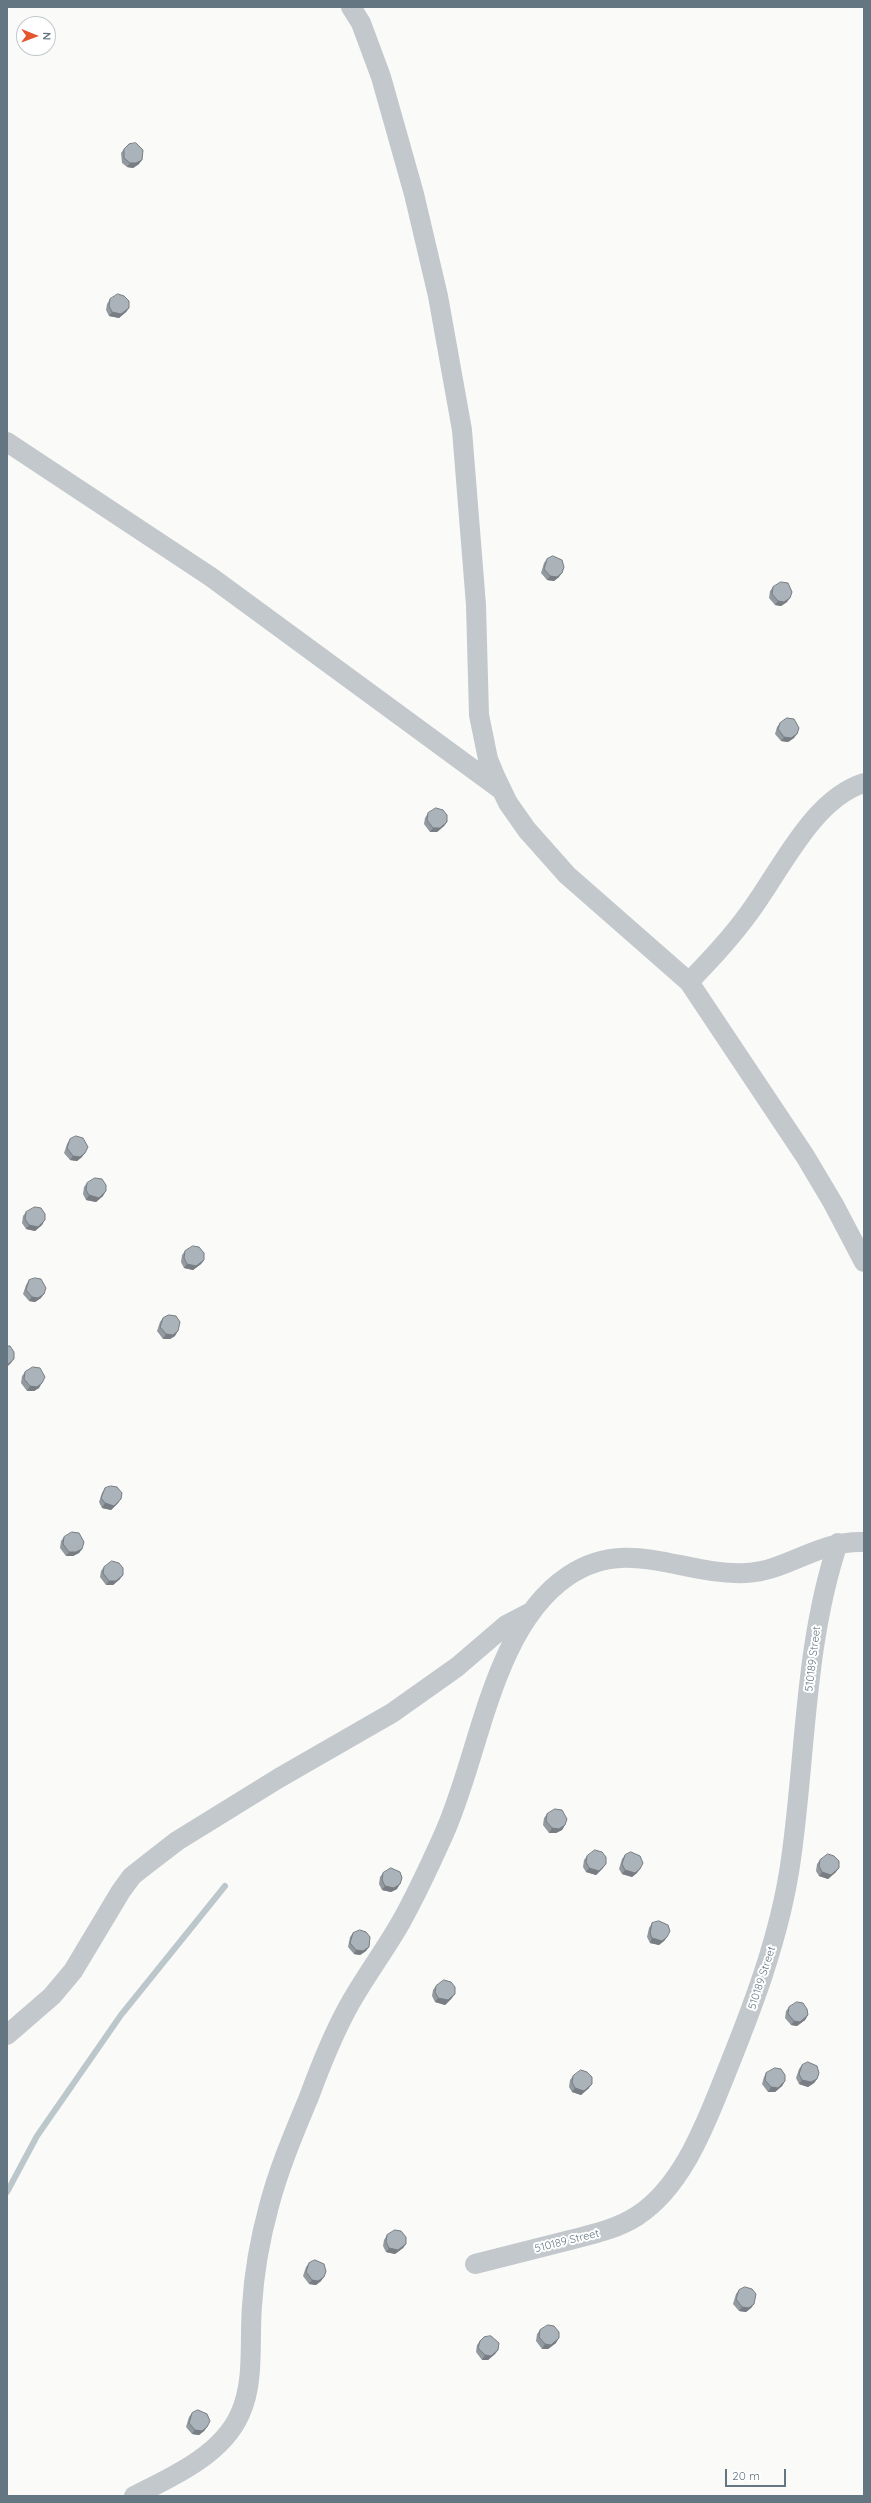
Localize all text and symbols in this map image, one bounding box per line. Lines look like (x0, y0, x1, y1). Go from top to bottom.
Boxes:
north arrow (16, 16, 56, 56)
text: N (40, 32, 54, 40)
street label: 510189 Street (802, 1626, 824, 1692)
street label: 510189 Street (746, 1945, 778, 2011)
street label: 510189 Street (533, 2227, 601, 2255)
scale bar (727, 2461, 788, 2487)
text: 20 m (732, 2468, 760, 2483)

